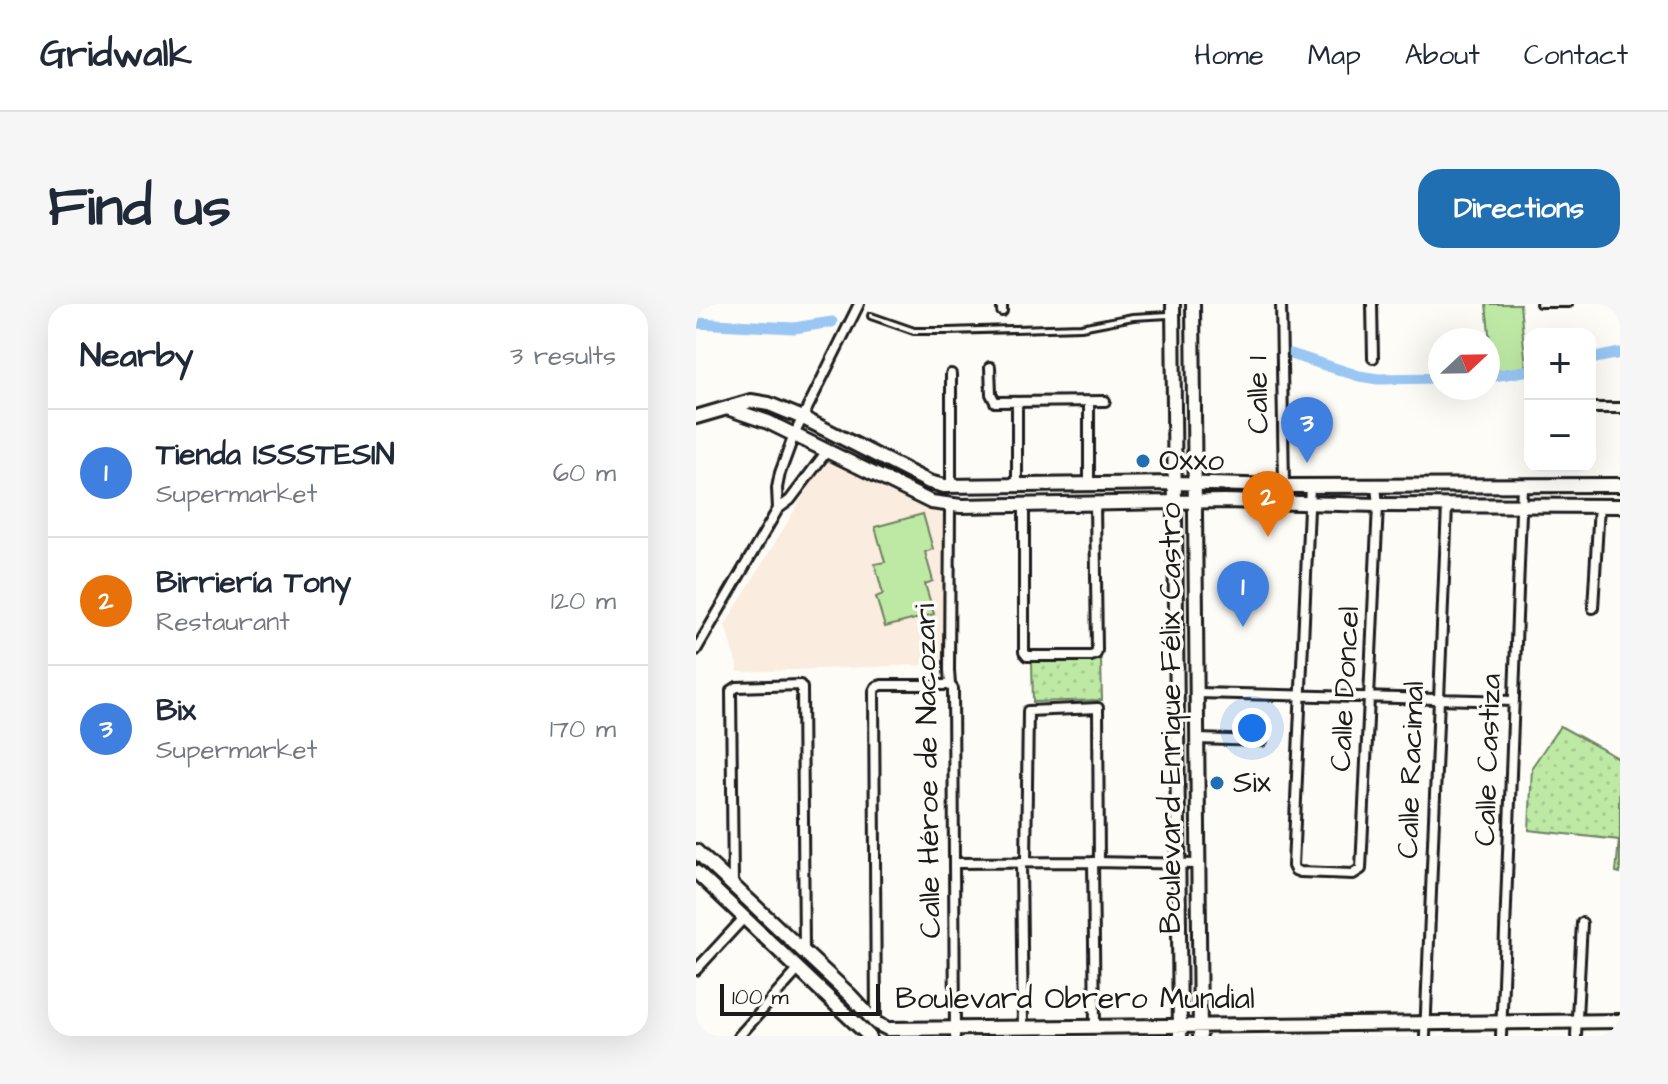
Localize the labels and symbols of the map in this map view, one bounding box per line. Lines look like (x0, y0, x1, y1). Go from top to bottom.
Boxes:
north arrow (1428, 328, 1500, 400)
street label: Calle 1 (1236, 355, 1280, 434)
pin: 3 (1281, 397, 1333, 463)
place label: Oxxo (1159, 440, 1224, 482)
marker: Oxxo (1134, 452, 1152, 470)
pin: 2 (1242, 471, 1294, 537)
street label: Boulevard Enrique Félix Castro (1150, 502, 1192, 934)
pin: 1 (1217, 561, 1269, 627)
street label: Calle Héroe de Nacozari (904, 603, 952, 939)
street label: Calle Doncel (1320, 605, 1370, 773)
street label: Calle Castiza (1464, 673, 1512, 847)
street label: Calle Racimal (1387, 680, 1435, 860)
your location (1232, 708, 1272, 748)
place label: Six (1233, 762, 1272, 804)
marker: Six (1208, 774, 1226, 792)
street label: Boulevard Obrero Mundial (895, 978, 1255, 1020)
scale bar (720, 980, 880, 1016)

